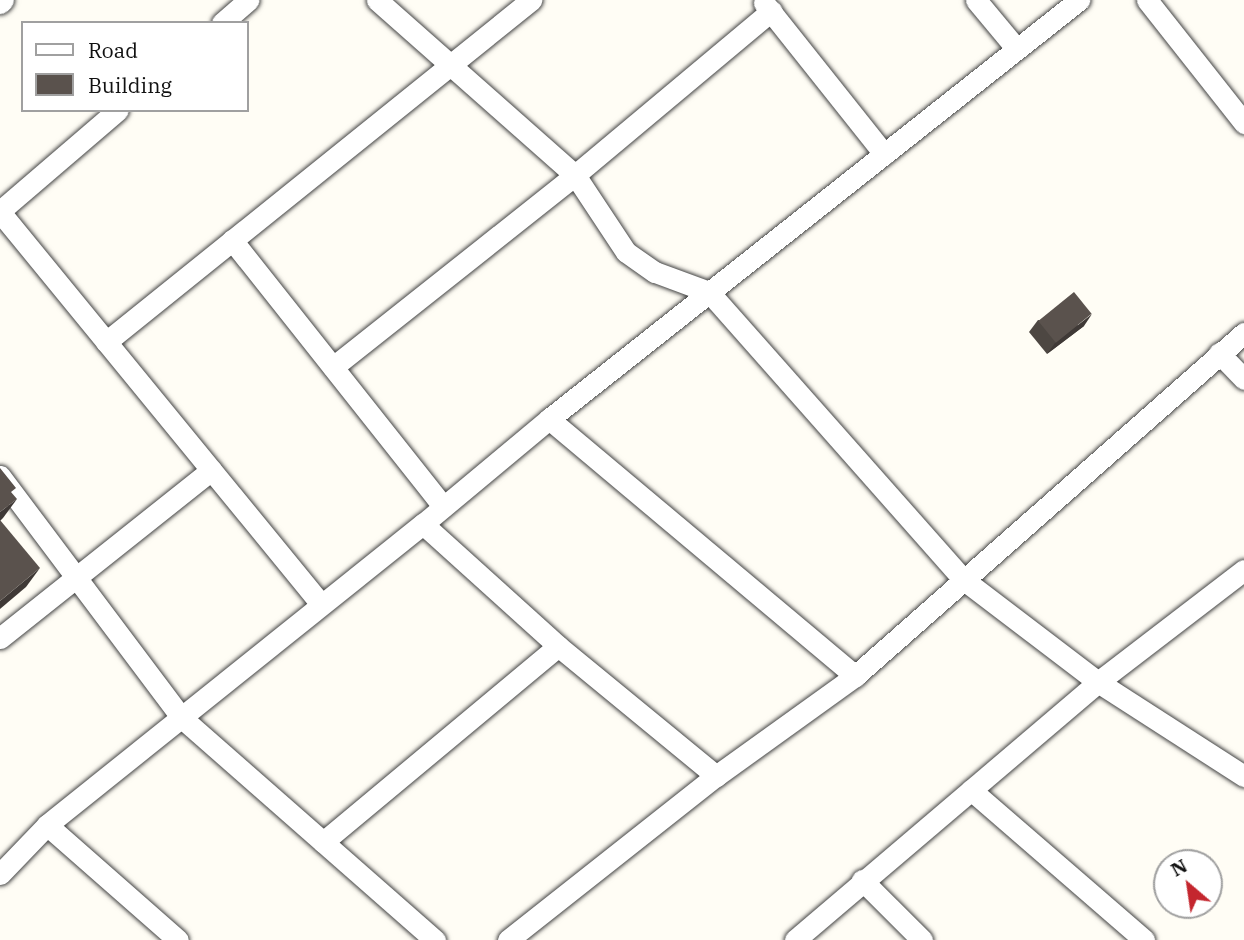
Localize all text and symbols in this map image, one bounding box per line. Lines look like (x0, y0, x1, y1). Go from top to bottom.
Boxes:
legend (21, 21, 248, 112)
text: Road (88, 36, 138, 64)
text: Building (88, 71, 172, 99)
north arrow (1153, 849, 1223, 919)
text: N (1166, 853, 1191, 882)

